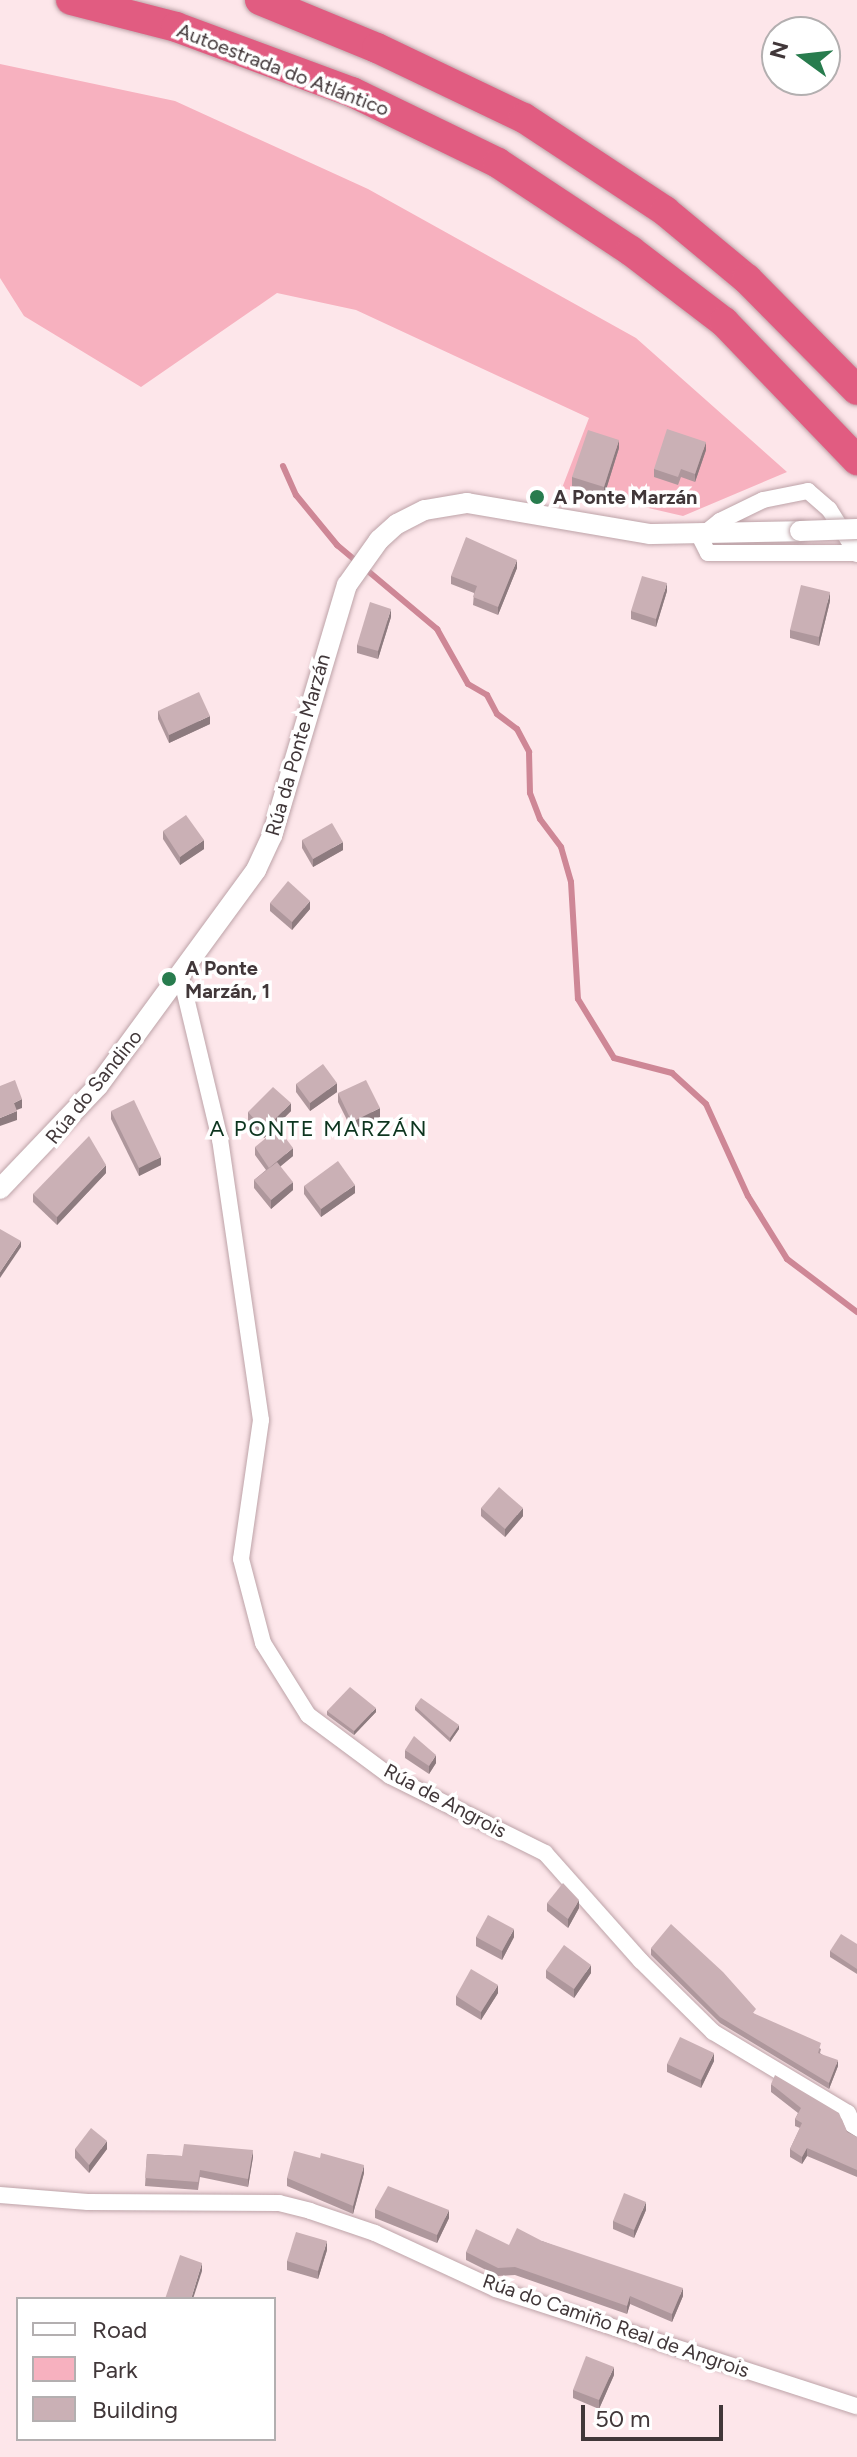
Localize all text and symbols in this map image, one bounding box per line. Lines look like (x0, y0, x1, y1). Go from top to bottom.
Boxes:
north arrow (761, 16, 841, 96)
street label: Autoestrada do Atlántico (174, 18, 392, 122)
text: N (764, 38, 795, 62)
place label: A Ponte Marzán (553, 485, 697, 509)
marker: A Ponte Marzán (528, 488, 546, 506)
street label: Rúa da Ponte Marzán (261, 651, 335, 839)
place label: A Ponte Marzán, 1 (185, 956, 270, 1003)
marker: A Ponte Marzán, 1 (160, 970, 178, 988)
street label: Rúa do Sandino (41, 1025, 147, 1149)
district label: A PONTE MARZÁN (209, 1116, 429, 1142)
street label: Rúa de Angrois (380, 1759, 510, 1843)
street label: Rúa do Camiño Real de Angrois (480, 2269, 752, 2383)
legend (16, 2297, 276, 2441)
text: Road (92, 2315, 147, 2344)
text: Park (92, 2355, 138, 2384)
scale bar (585, 2389, 727, 2439)
text: Building (92, 2395, 178, 2424)
text: 50 m (595, 2404, 651, 2433)

